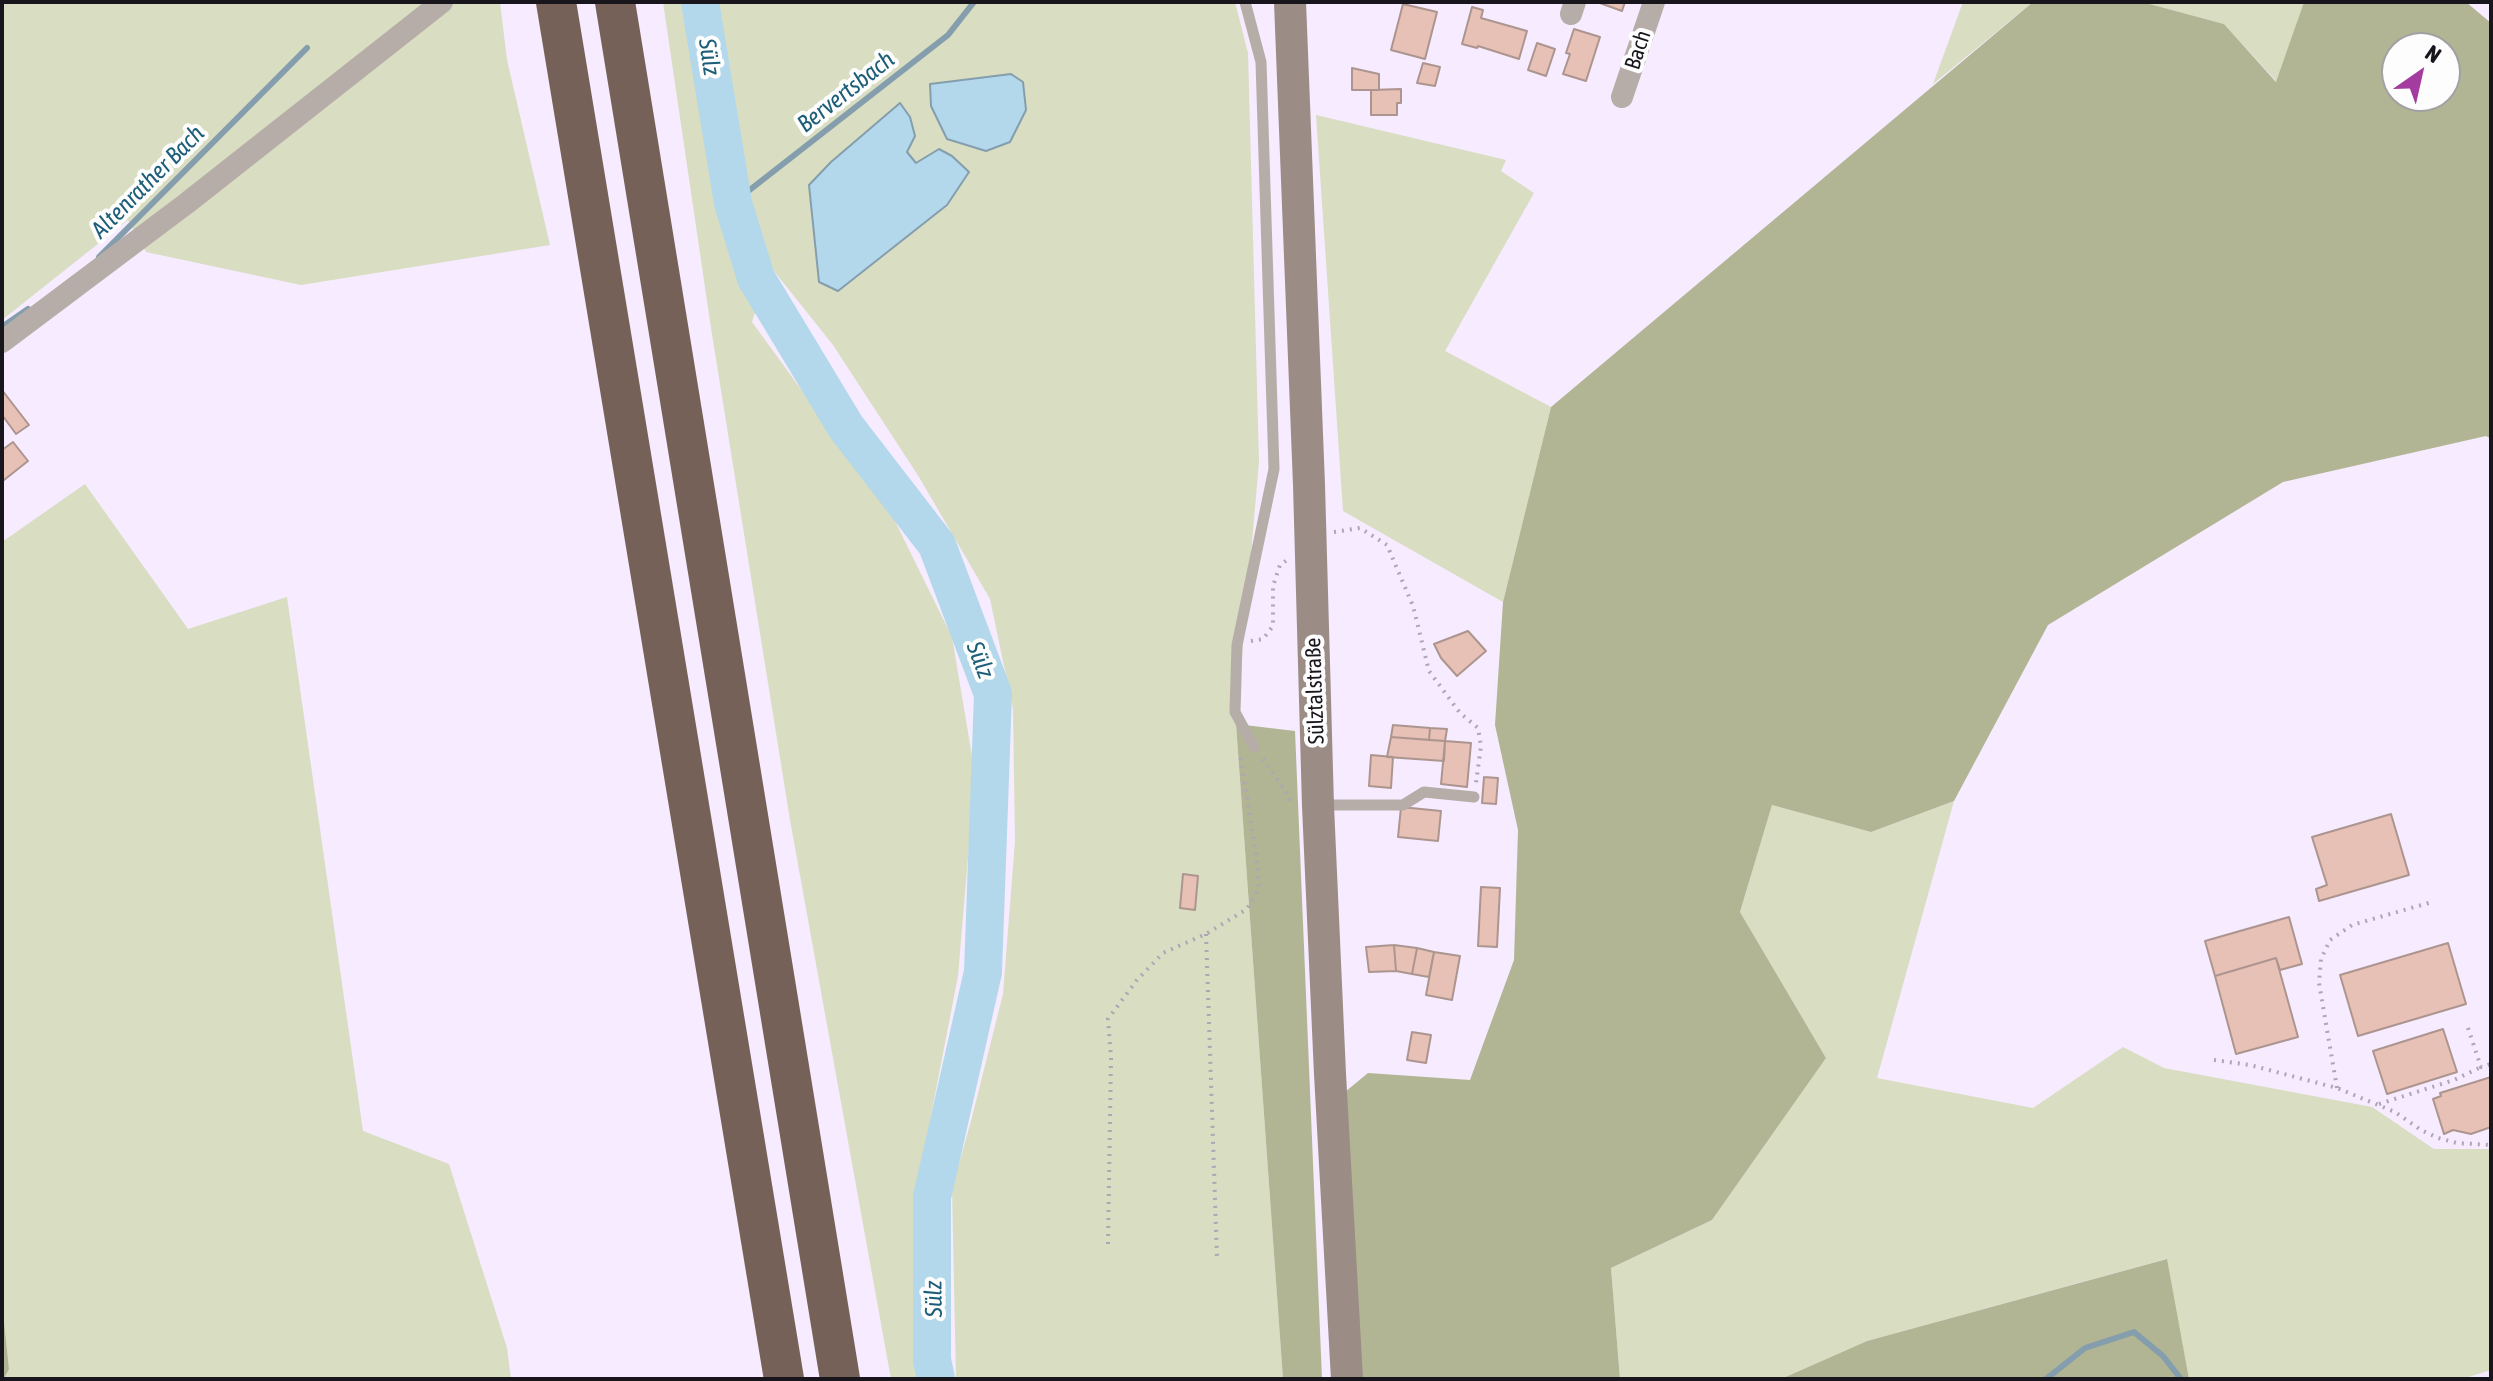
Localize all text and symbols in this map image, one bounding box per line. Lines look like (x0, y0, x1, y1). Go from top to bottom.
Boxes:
street label: Bach (1619, 27, 1657, 73)
north arrow (2381, 32, 2461, 112)
water label: Sülz (692, 37, 726, 77)
text: N (2421, 39, 2446, 68)
water label: Bervertsbach (792, 45, 900, 139)
water label: Altenrather Bach (86, 120, 210, 244)
street label: Sülztalstraße (1300, 637, 1330, 745)
water label: Sülz (960, 638, 1000, 682)
water label: Sülz (919, 1280, 949, 1318)

